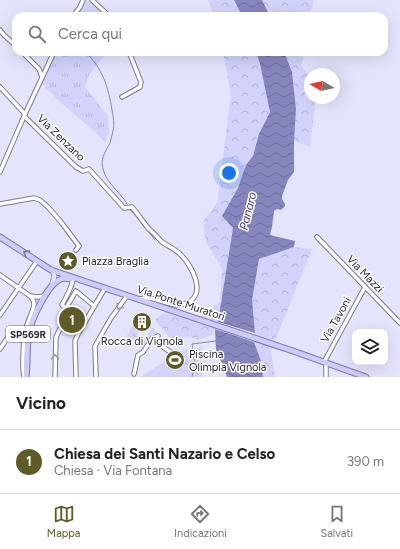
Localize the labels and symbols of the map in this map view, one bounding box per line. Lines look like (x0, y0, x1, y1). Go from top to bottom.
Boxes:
north arrow (304, 68, 340, 104)
street label: Via Zenzano (34, 112, 88, 164)
your location (219, 163, 239, 183)
water label: Panaro (237, 191, 259, 231)
one-way arrow (23, 250, 30, 258)
place icon: Piazza Braglia (57, 250, 79, 272)
street label: Via Mazzi (344, 253, 386, 295)
place label: Piazza Braglia (82, 255, 149, 268)
street label: Via Ponte Muratori (135, 283, 227, 323)
street label: Via Tavoni (318, 295, 354, 345)
one-way arrow (117, 302, 124, 309)
pin: 1 (59, 305, 85, 335)
building icon: Rocca di Vignola (131, 311, 153, 333)
road number: SP569R (6, 326, 50, 342)
place label: Rocca di Vignola (101, 335, 183, 348)
place label: Piscina Olimpia Vignola (189, 348, 266, 374)
sports icon: Piscina Olimpia Vignola (164, 349, 186, 371)
one-way arrow (51, 354, 59, 360)

